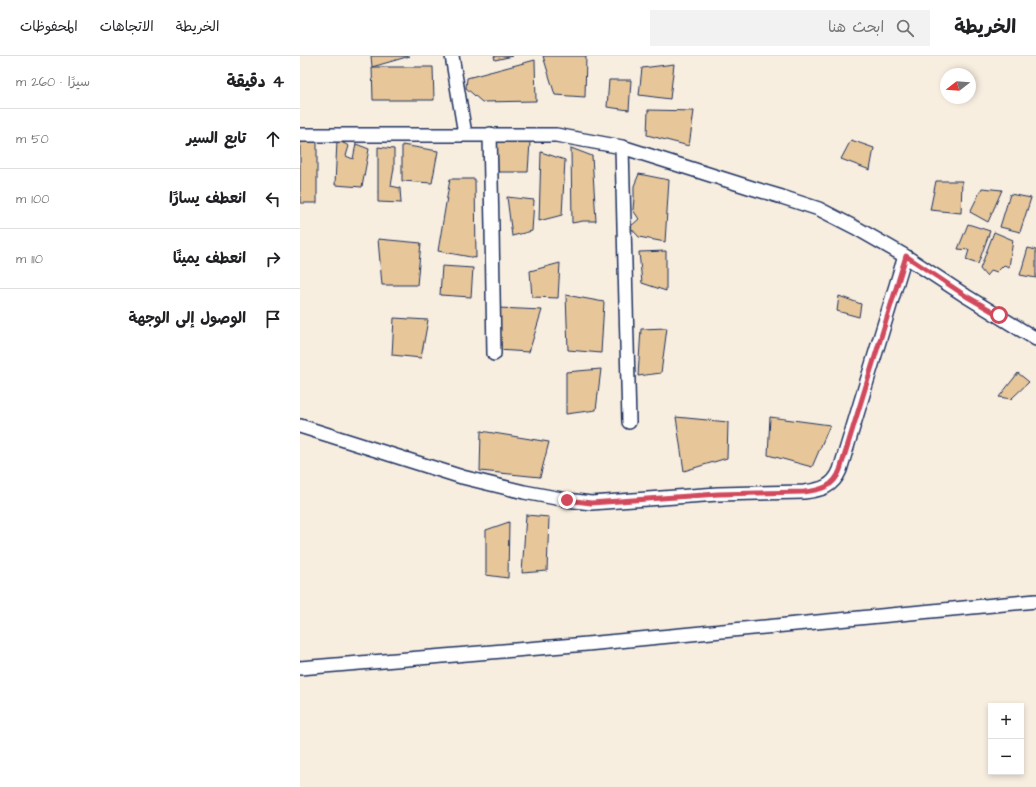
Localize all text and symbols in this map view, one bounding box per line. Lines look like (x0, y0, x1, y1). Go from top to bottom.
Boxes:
search box (650, 10, 930, 46)
text: الخريطة (954, 14, 1016, 41)
text: المحفوظات (20, 17, 78, 37)
text: الاتجاهات (100, 17, 154, 37)
text: الخريطة (176, 17, 219, 37)
text: ابحث هنا (828, 17, 884, 38)
icon: search (894, 17, 916, 39)
north arrow (940, 68, 976, 104)
text: 4 دقيقة (226, 70, 284, 94)
text: سيرًا · 260 m (16, 73, 90, 91)
text: تابع السير (187, 128, 246, 149)
icon: ahead (262, 128, 284, 150)
text: 50 m (16, 130, 49, 148)
text: انعطف يسارًا (169, 188, 246, 209)
icon: left (262, 188, 284, 210)
text: 100 m (16, 190, 49, 208)
text: انعطف يمينًا (173, 248, 246, 269)
icon: right (262, 248, 284, 270)
text: 110 m (16, 250, 43, 268)
route start (990, 306, 1008, 324)
text: الوصول إلى الوجهة (129, 308, 246, 329)
icon: arrive (262, 308, 284, 330)
route end (558, 491, 576, 509)
map controls (988, 703, 1024, 775)
button: + (988, 703, 1024, 739)
button: − (988, 739, 1024, 775)

